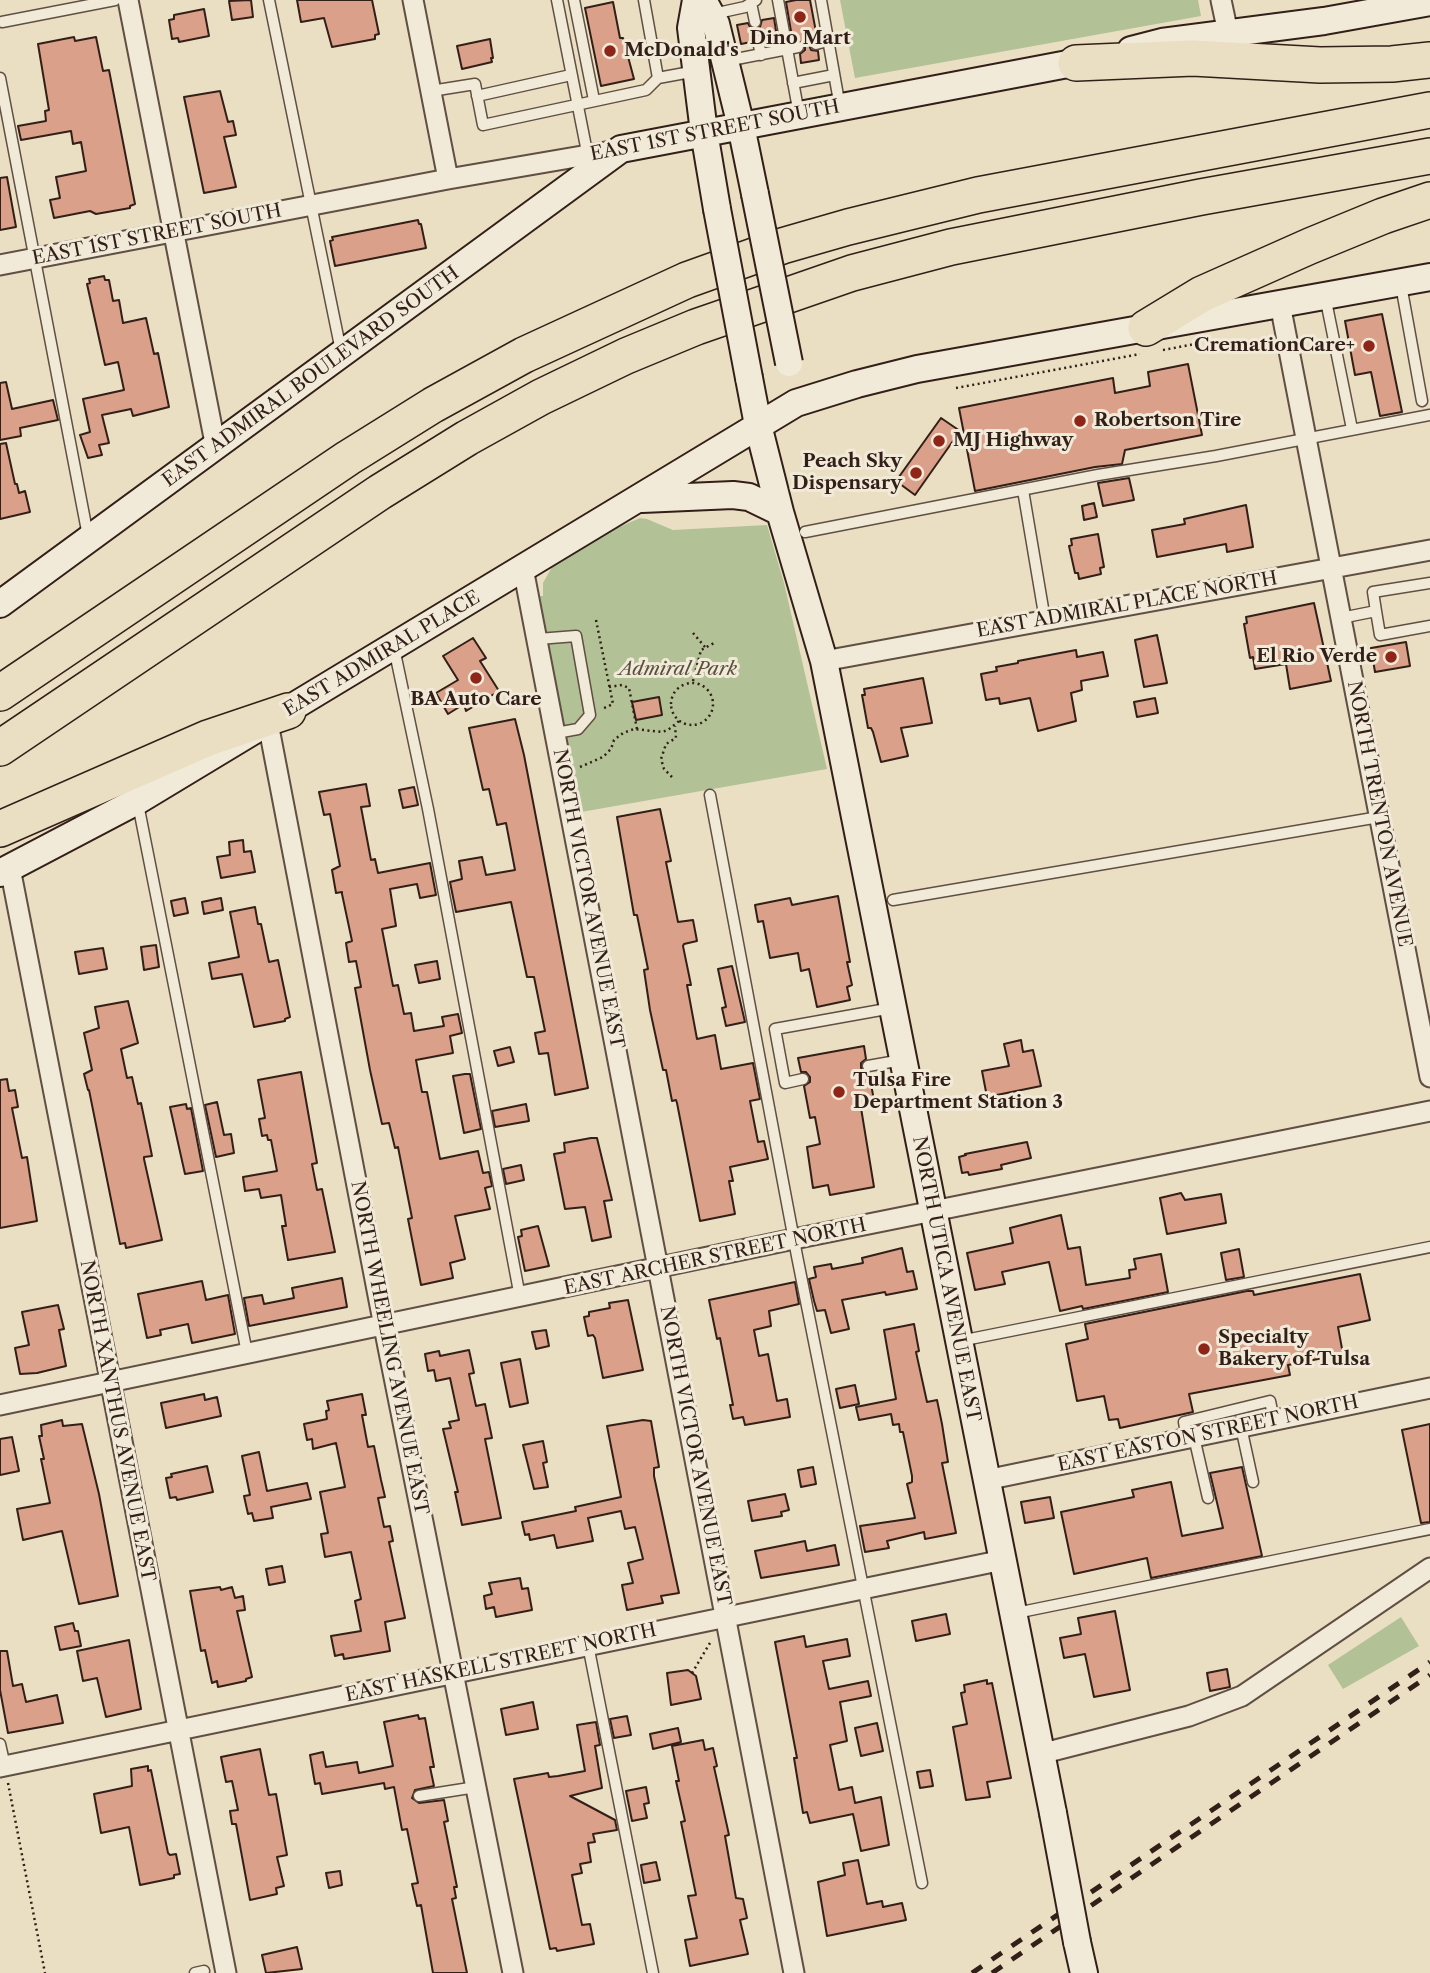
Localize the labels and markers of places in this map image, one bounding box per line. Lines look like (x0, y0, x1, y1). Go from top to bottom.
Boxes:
marker: Dino Mart (792, 9, 808, 25)
place label: Dino Mart (749, 28, 851, 50)
place label: McDonald's (624, 40, 739, 62)
marker: McDonald's (602, 43, 618, 59)
place label: CremationCare+ (1194, 335, 1355, 357)
marker: CremationCare+ (1361, 338, 1377, 354)
place label: Robertson Tire (1094, 410, 1241, 432)
marker: Robertson Tire (1072, 413, 1088, 429)
place label: MJ Highway (953, 430, 1073, 452)
marker: MJ Highway (931, 433, 947, 449)
place label: Peach Sky Dispensary (792, 451, 902, 495)
marker: Peach Sky Dispensary (908, 465, 924, 481)
place label: El Rio Verde (1256, 646, 1377, 668)
marker: El Rio Verde (1383, 649, 1399, 665)
marker: BA Auto Care (468, 670, 484, 686)
place label: BA Auto Care (410, 689, 542, 711)
place label: Tulsa Fire Department Station 3 (853, 1070, 1063, 1114)
marker: Tulsa Fire Department Station 3 (831, 1084, 847, 1100)
place label: Specialty Bakery of Tulsa (1218, 1327, 1370, 1371)
marker: Specialty Bakery of Tulsa (1196, 1341, 1212, 1357)

